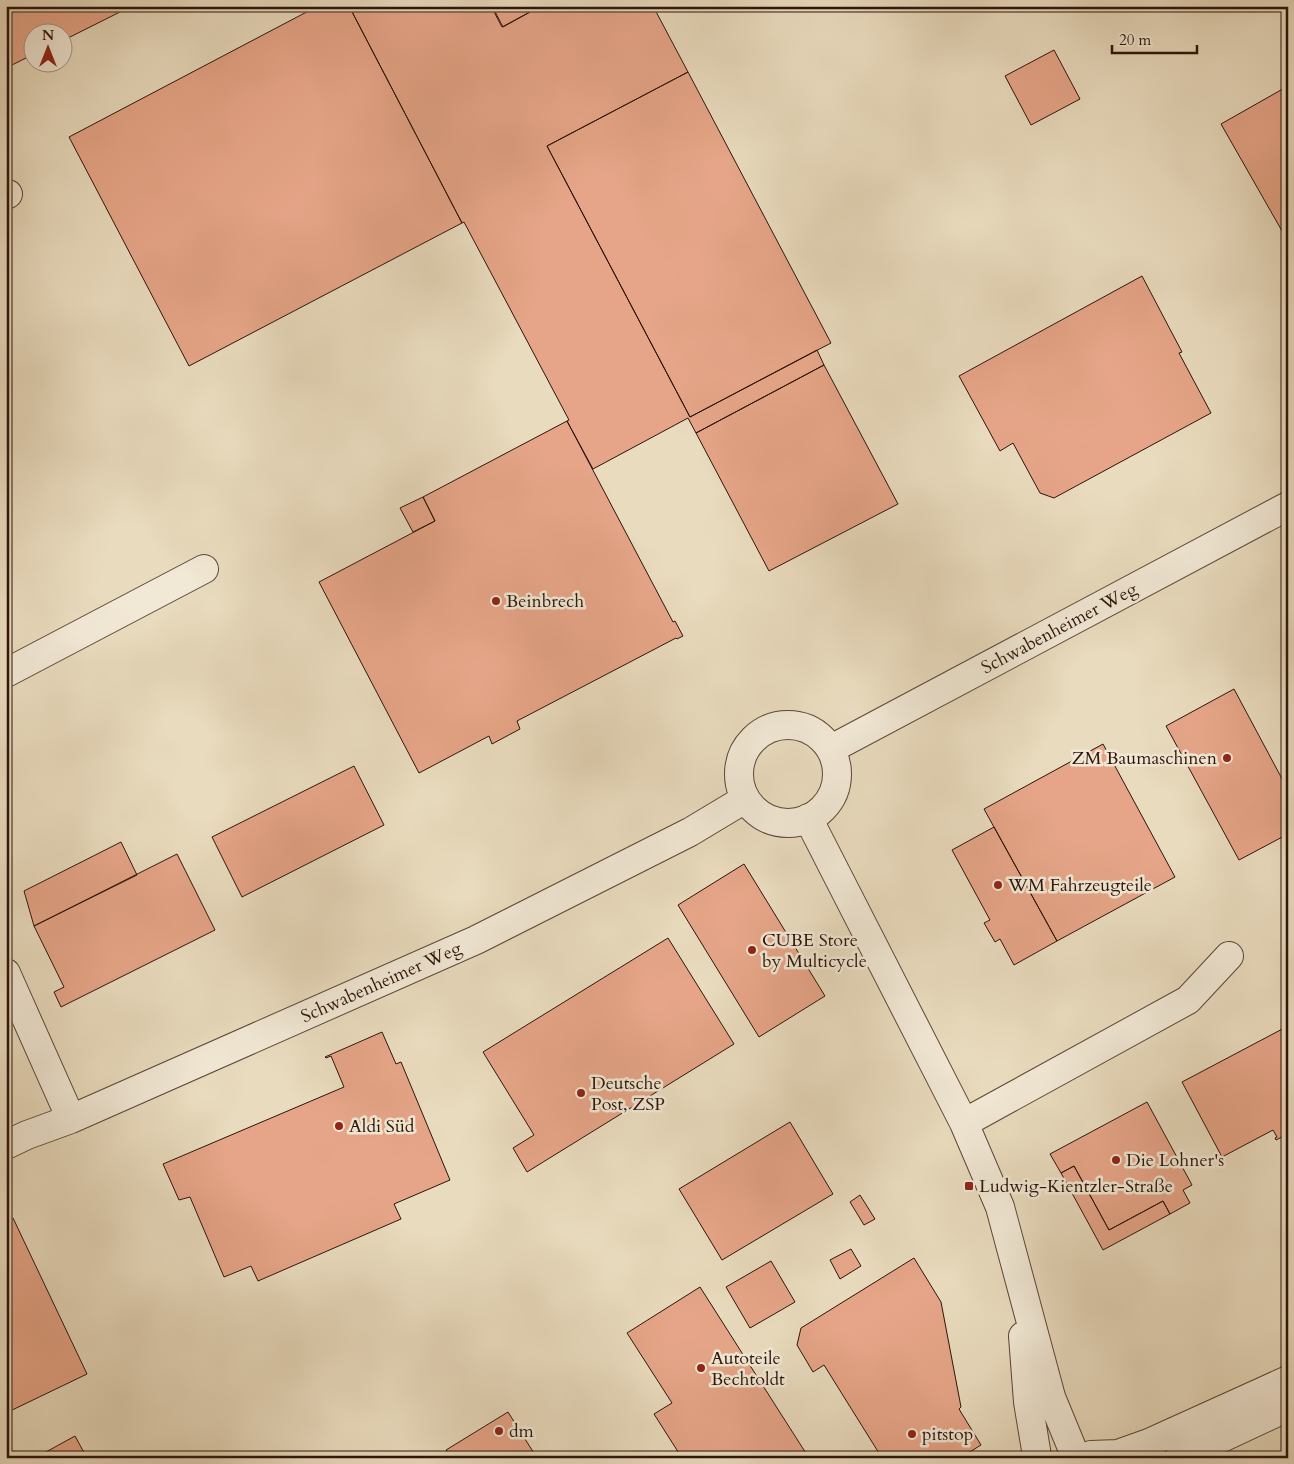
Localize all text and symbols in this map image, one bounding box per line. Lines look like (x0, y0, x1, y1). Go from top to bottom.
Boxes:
north arrow (22, 22, 72, 72)
scale bar (1112, 22, 1196, 54)
text: N (42, 26, 54, 45)
text: 20 m (1119, 30, 1151, 50)
street label: Schwabenheimer Weg (977, 576, 1142, 680)
place label: Beinbrech (506, 589, 584, 614)
marker: Beinbrech (490, 595, 502, 607)
place label: ZM Baumaschinen (1072, 746, 1218, 771)
marker: ZM Baumaschinen (1221, 752, 1233, 764)
place label: WM Fahrzeugteile (1007, 873, 1152, 898)
marker: WM Fahrzeugteile (992, 879, 1004, 891)
place label: CUBE Store by Multicycle (762, 928, 867, 974)
street label: Schwabenheimer Weg (297, 935, 466, 1029)
marker: CUBE Store by Multicycle (746, 944, 758, 956)
place label: Deutsche Post, ZSP (591, 1071, 665, 1117)
marker: Deutsche Post, ZSP (575, 1087, 587, 1099)
place label: Aldi Süd (349, 1114, 415, 1139)
marker: Aldi Süd (333, 1120, 345, 1132)
place label: Die Lohner's (1126, 1148, 1224, 1173)
marker: Die Lohner's (1110, 1154, 1122, 1166)
place label: Ludwig-Kientzler-Straße (979, 1174, 1173, 1199)
marker: Ludwig-Kientzler-Straße (963, 1180, 975, 1192)
place label: Autoteile Bechtoldt (711, 1346, 785, 1392)
marker: Autoteile Bechtoldt (695, 1362, 707, 1374)
place label: dm (509, 1419, 535, 1444)
place label: pitstop (922, 1422, 973, 1447)
marker: dm (493, 1425, 505, 1437)
marker: pitstop (906, 1428, 918, 1440)

